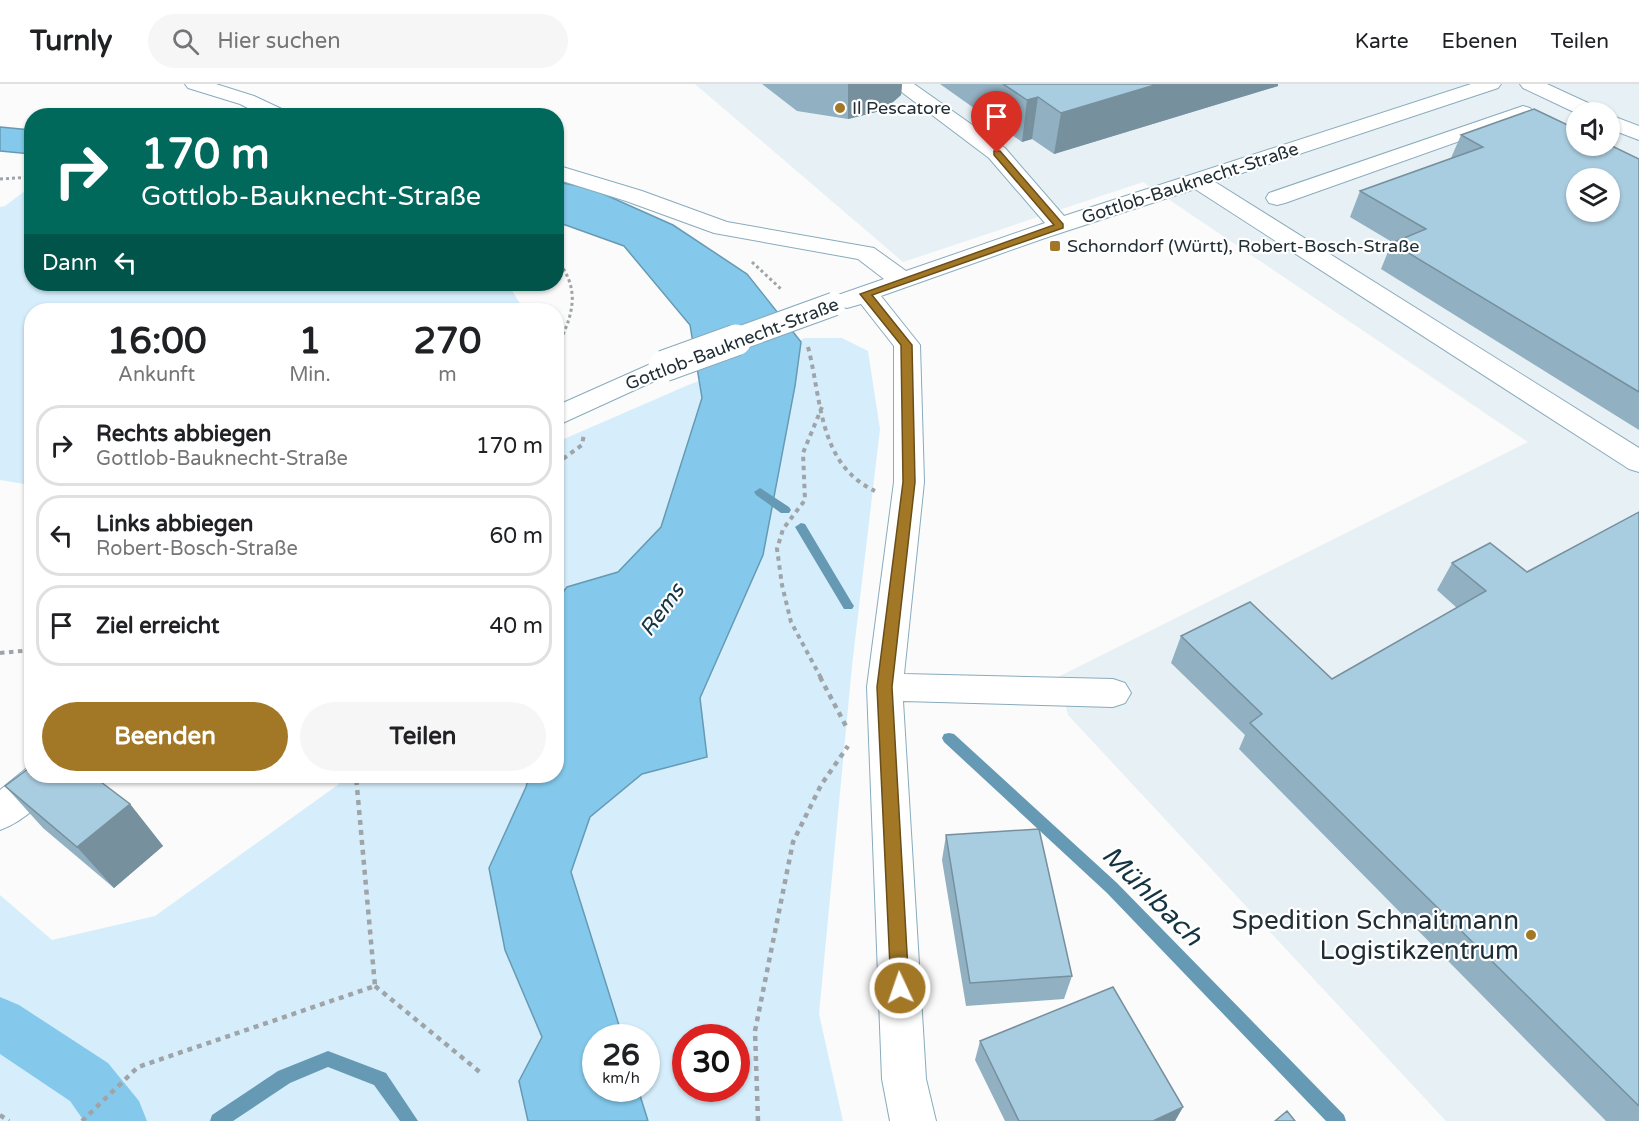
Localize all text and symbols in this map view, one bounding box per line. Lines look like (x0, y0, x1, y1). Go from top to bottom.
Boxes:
search box (148, 14, 568, 68)
text: Turnly (30, 24, 112, 58)
icon: search (169, 25, 202, 58)
text: Hier suchen (217, 28, 341, 54)
text: Karte (1355, 29, 1409, 54)
text: Ebenen (1442, 29, 1518, 54)
text: Teilen (1551, 29, 1609, 54)
pin (971, 91, 1022, 153)
place label: Il Pescatore (852, 97, 951, 119)
icon: arrive (980, 100, 1013, 133)
marker: Il Pescatore (833, 101, 847, 115)
map controls (1566, 102, 1620, 222)
button: sound (1566, 102, 1620, 156)
text: 170 m (141, 129, 270, 180)
icon: right (42, 132, 120, 210)
street label: Gottlob-Bauknecht-Straße (1079, 138, 1301, 228)
button: layers (1566, 168, 1620, 222)
text: Gottlob-Bauknecht-Straße (141, 180, 481, 213)
place label: Schorndorf (Württ), Robert-Bosch-Straße (1067, 235, 1419, 257)
marker: Schorndorf (Württ), Robert-Bosch-Straße (1048, 239, 1062, 253)
icon: left (109, 246, 142, 279)
text: Dann (42, 250, 97, 276)
street label: Gottlob-Bauknecht-Straße (622, 293, 842, 395)
text: 16:00 (107, 320, 207, 363)
text: 1 (299, 320, 321, 363)
text: 270 (413, 320, 481, 363)
text: Ankunft (118, 363, 195, 387)
text: Min. (289, 363, 331, 387)
text: m (438, 363, 457, 387)
text: Rechts abbiegen (96, 421, 271, 447)
icon: right (45, 429, 78, 462)
text: 170 m (476, 433, 543, 459)
text: Gottlob-Bauknecht-Straße (96, 447, 348, 471)
text: Links abbiegen (96, 511, 254, 537)
icon: left (45, 519, 78, 552)
text: 60 m (489, 523, 543, 549)
text: Robert-Bosch-Straße (96, 537, 298, 561)
water label: Rems (634, 577, 691, 641)
icon: arrive (45, 609, 78, 642)
text: Ziel erreicht (96, 613, 219, 639)
text: 40 m (489, 613, 543, 639)
button: Beenden (42, 702, 288, 771)
button: Teilen (300, 702, 546, 771)
water label: Mühlbach (1095, 839, 1209, 953)
place label: Spedition Schnaitmann Logistikzentrum (1232, 905, 1519, 966)
marker: Spedition Schnaitmann Logistikzentrum (1524, 928, 1538, 942)
position arrow (868, 956, 932, 1020)
speed limit sign: 30 (672, 1024, 750, 1102)
text: 26 (602, 1037, 640, 1074)
text: km/h (602, 1069, 640, 1087)

